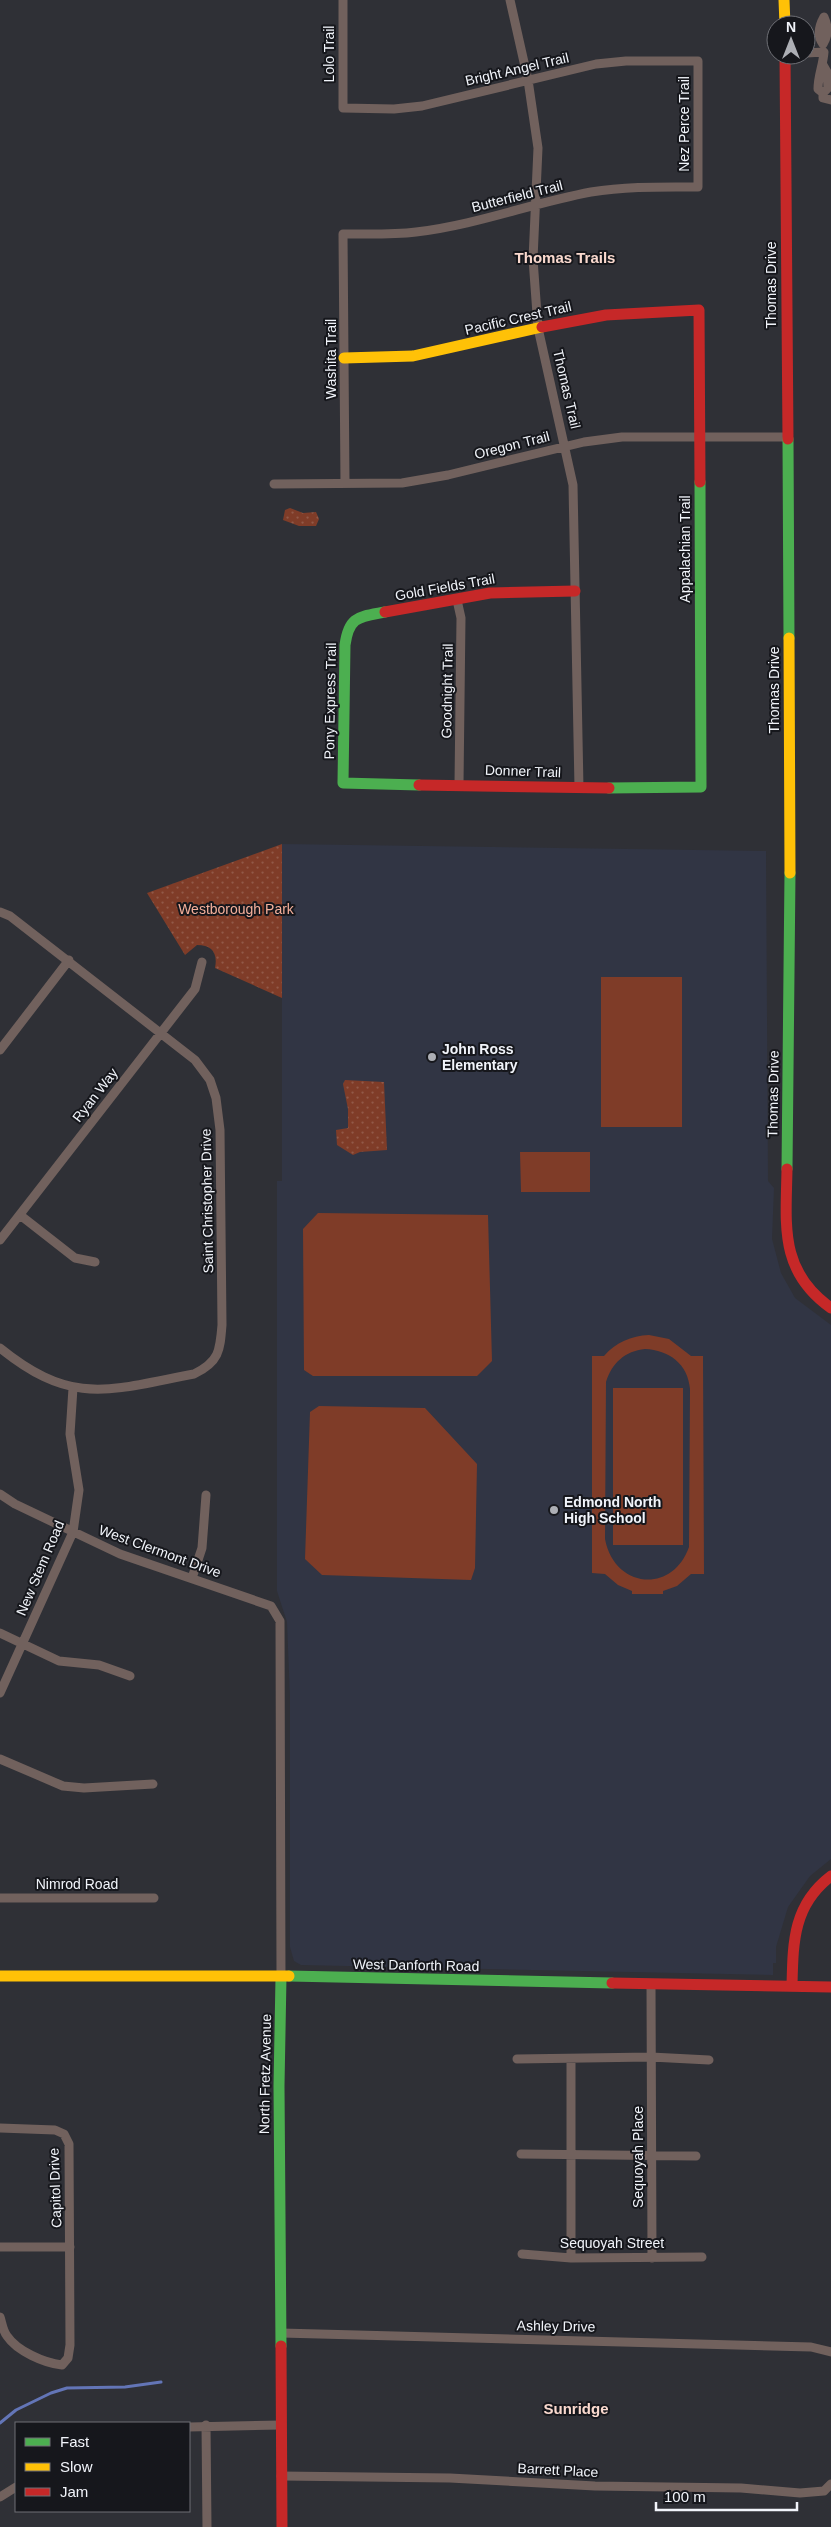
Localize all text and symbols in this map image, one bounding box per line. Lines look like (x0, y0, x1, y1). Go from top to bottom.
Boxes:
north arrow (766, 15, 816, 65)
text: N (786, 19, 796, 35)
street label: Lolo Trail (321, 26, 337, 82)
street label: Bright Angel Trail (464, 49, 570, 89)
street label: Nez Perce Trail (676, 76, 692, 172)
street label: Butterfield Trail (470, 177, 564, 215)
street label: Thomas Drive (763, 241, 779, 329)
district label: Thomas Trails (515, 249, 615, 266)
street label: Pacific Crest Trail (463, 298, 573, 338)
street label: Washita Trail (323, 319, 339, 399)
street label: Thomas Trail (550, 348, 584, 430)
street label: Oregon Trail (473, 428, 551, 462)
street label: Appalachian Trail (677, 495, 693, 603)
street label: Gold Fields Trail (394, 570, 496, 604)
street label: Pony Express Trail (321, 643, 339, 759)
street label: Goodnight Trail (438, 643, 456, 739)
street label: Thomas Drive (766, 646, 782, 734)
street label: Donner Trail (485, 762, 561, 780)
park label: Westborough Park (178, 901, 295, 917)
place label: John Ross Elementary (442, 1041, 518, 1073)
street label: Thomas Drive (764, 1050, 782, 1138)
marker: John Ross Elementary (426, 1051, 438, 1063)
street label: Ryan Way (69, 1065, 121, 1125)
street label: Saint Christopher Drive (198, 1128, 216, 1273)
place label: Edmond North High School (564, 1494, 661, 1526)
marker: Edmond North High School (548, 1504, 560, 1516)
street label: New Stem Road (13, 1518, 67, 1618)
street label: West Clermont Drive (97, 1521, 223, 1581)
street label: Nimrod Road (36, 1876, 118, 1892)
street label: West Danforth Road (353, 1956, 479, 1974)
street label: North Fretz Avenue (256, 2013, 274, 2134)
street label: Sequoyah Place (630, 2106, 646, 2208)
street label: Capitol Drive (46, 2147, 64, 2228)
street label: Sequoyah Street (560, 2235, 664, 2251)
street label: Ashley Drive (517, 2317, 596, 2335)
district label: Sunridge (543, 2400, 609, 2417)
legend (15, 2422, 190, 2512)
text: Fast (60, 2433, 90, 2450)
text: Slow (60, 2458, 93, 2475)
street label: Barrett Place (517, 2460, 599, 2480)
scale bar (656, 2480, 797, 2512)
text: Jam (60, 2483, 88, 2500)
text: 100 m (664, 2488, 706, 2505)

